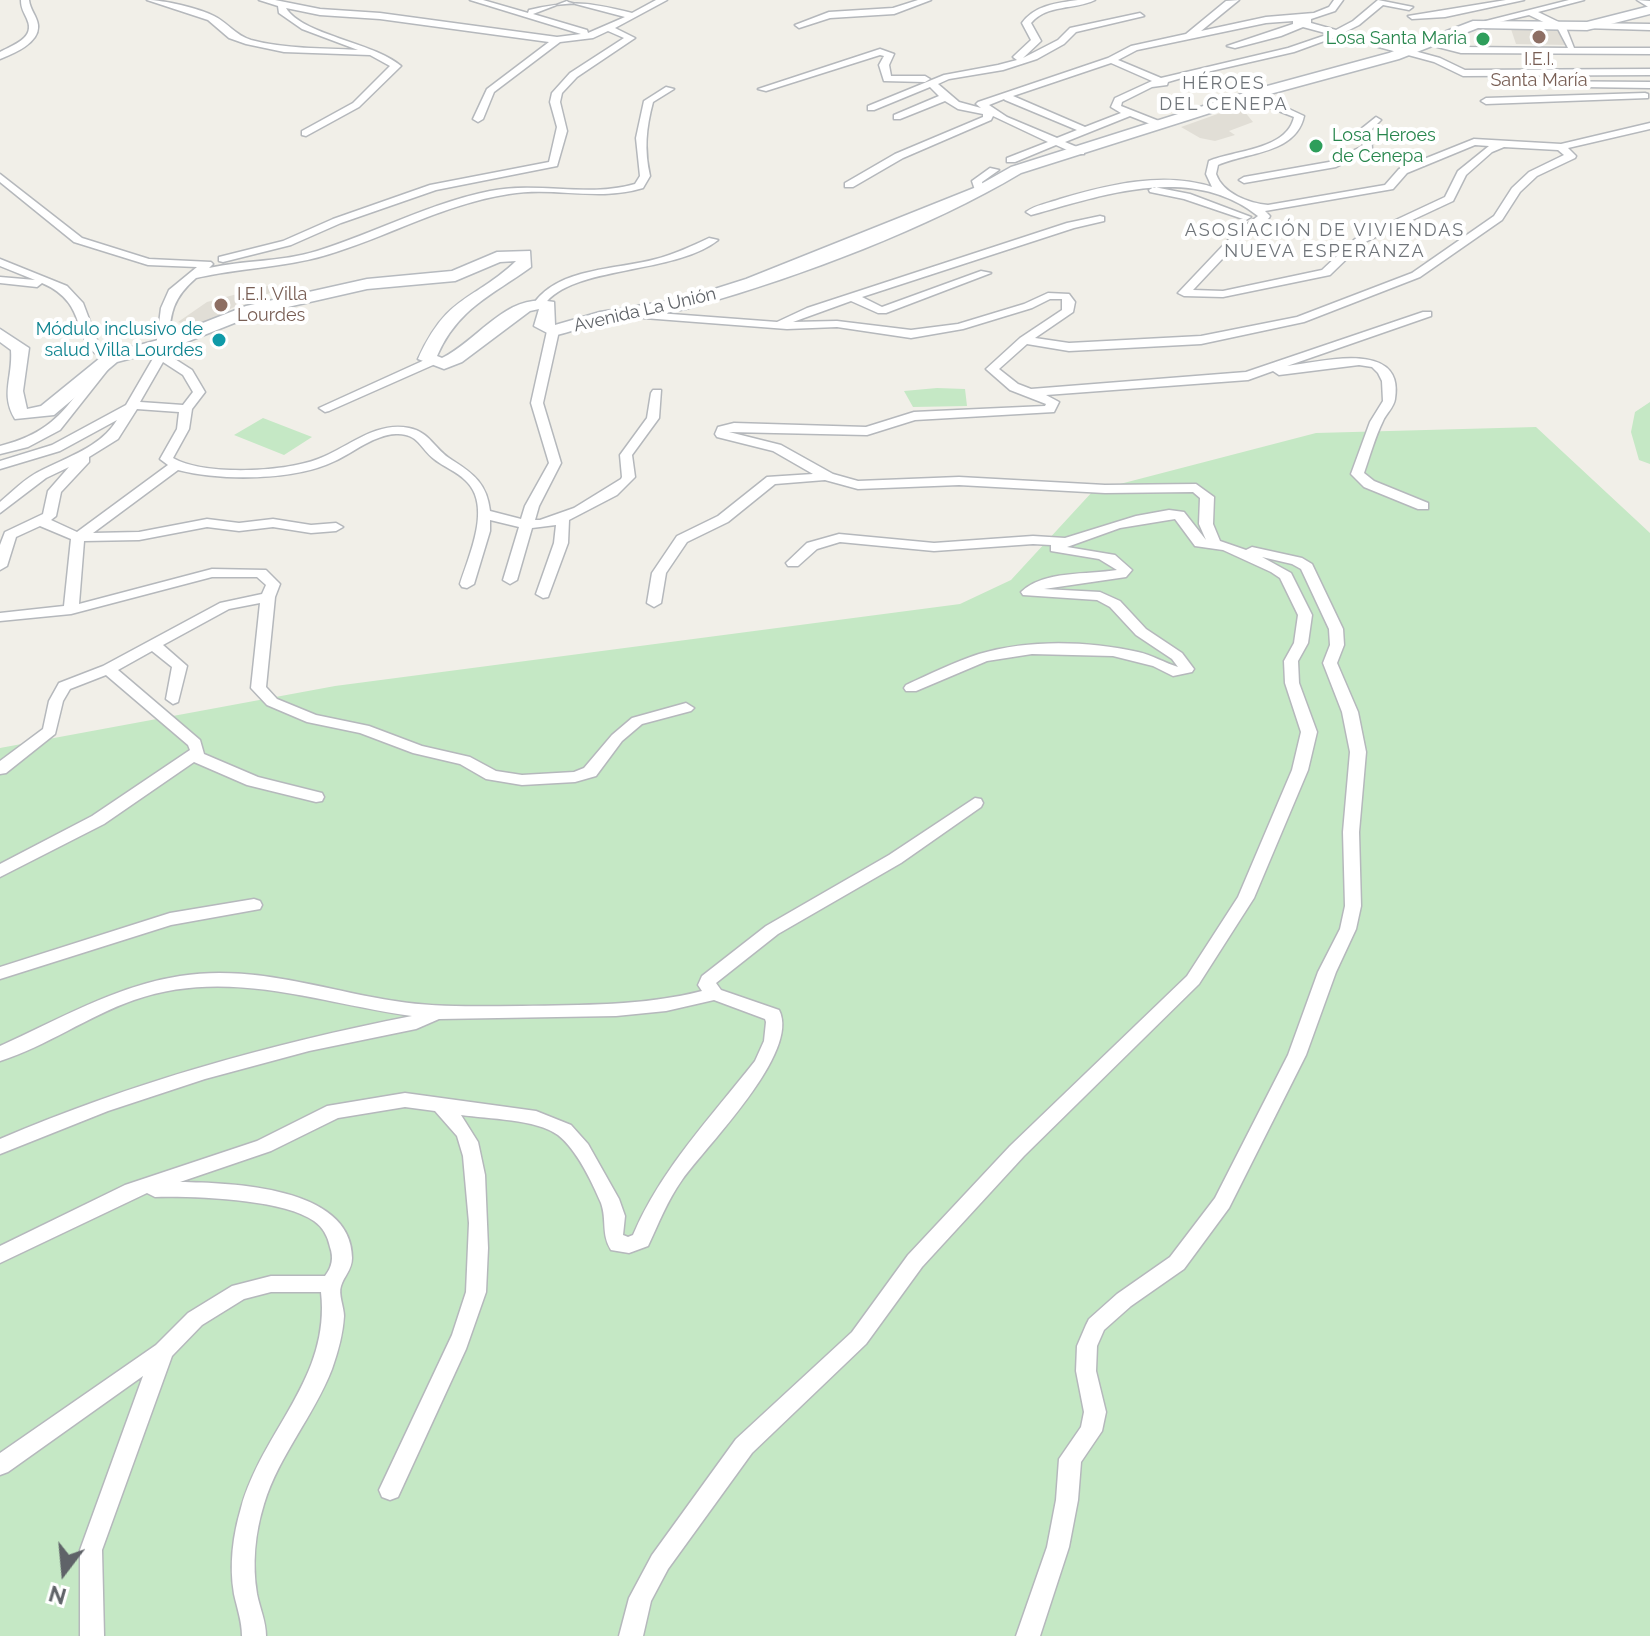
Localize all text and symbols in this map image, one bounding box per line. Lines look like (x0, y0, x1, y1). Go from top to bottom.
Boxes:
place label: Losa Santa Maria (1326, 28, 1467, 50)
marker: I.E.I. Santa María (1530, 28, 1548, 46)
marker: Losa Santa Maria (1474, 30, 1492, 48)
place label: I.E.I. Santa María (1490, 49, 1588, 92)
district label: HÉROES DEL CENEPA (1159, 73, 1289, 116)
place label: Losa Heroes de Cenepa (1332, 125, 1436, 168)
marker: Losa Heroes de Cenepa (1307, 137, 1325, 155)
district label: ASOSIACIÓN DE VIVIENDAS NUEVA ESPERANZA (1185, 220, 1465, 262)
street label: Avenida La Unión (572, 283, 718, 337)
place label: I.E.I. Villa Lourdes (237, 284, 307, 326)
marker: I.E.I. Villa Lourdes (212, 296, 230, 314)
place label: Módulo inclusivo de salud Villa Lourdes (36, 319, 203, 362)
marker: Módulo inclusivo de salud Villa Lourdes (210, 331, 228, 349)
north arrow (24, 1532, 104, 1612)
text: N (46, 1580, 69, 1610)

